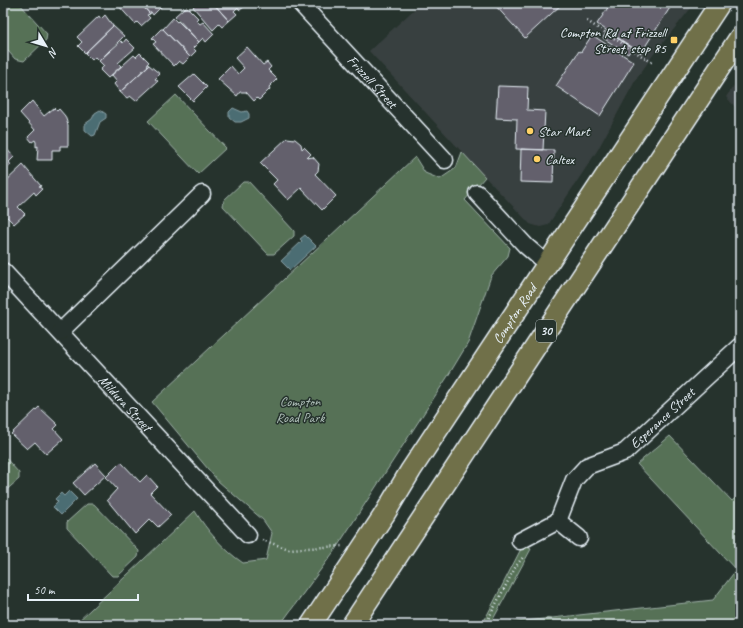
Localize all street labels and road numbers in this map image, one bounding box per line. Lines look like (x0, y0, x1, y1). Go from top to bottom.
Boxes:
street label: Frizzell Street (344, 52, 402, 113)
street label: Compton Road (489, 279, 542, 347)
road number: 30 (536, 320, 556, 342)
street label: Mildura Street (95, 371, 157, 436)
street label: Esperance Street (626, 383, 699, 452)

